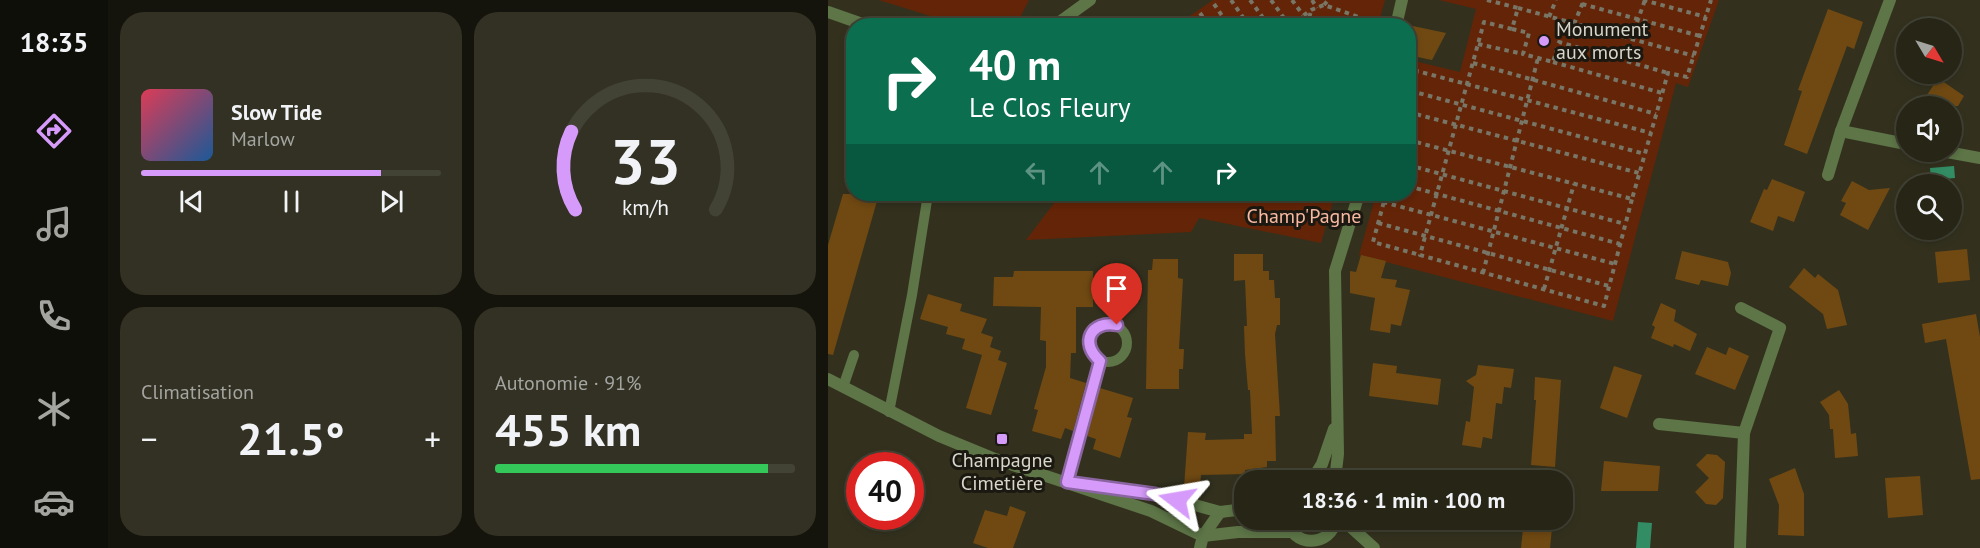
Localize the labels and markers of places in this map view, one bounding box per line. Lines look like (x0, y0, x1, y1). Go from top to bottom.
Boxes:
place label: Monument aux morts (1556, 16, 1649, 65)
marker: Monument aux morts (1537, 34, 1551, 48)
pin (1091, 263, 1142, 325)
marker: Champagne Cimetière (995, 432, 1009, 446)
place label: Champagne Cimetière (951, 447, 1053, 496)

